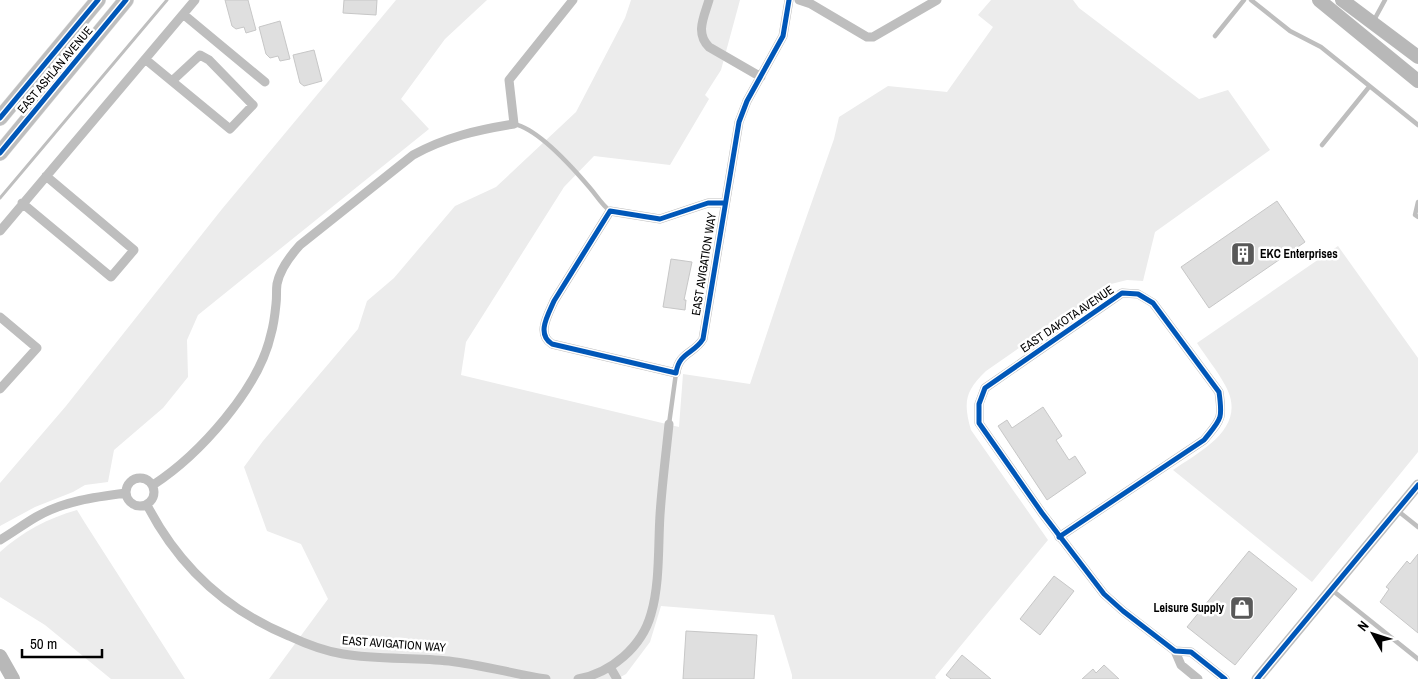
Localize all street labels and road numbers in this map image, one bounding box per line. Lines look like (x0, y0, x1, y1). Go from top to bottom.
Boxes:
street label: EAST ASHLAN AVENUE (14, 23, 96, 117)
street label: EAST AVIGATION WAY (688, 211, 720, 317)
street label: EAST DAKOTA AVENUE (1017, 282, 1117, 356)
street label: EAST AVIGATION WAY (342, 632, 447, 656)

